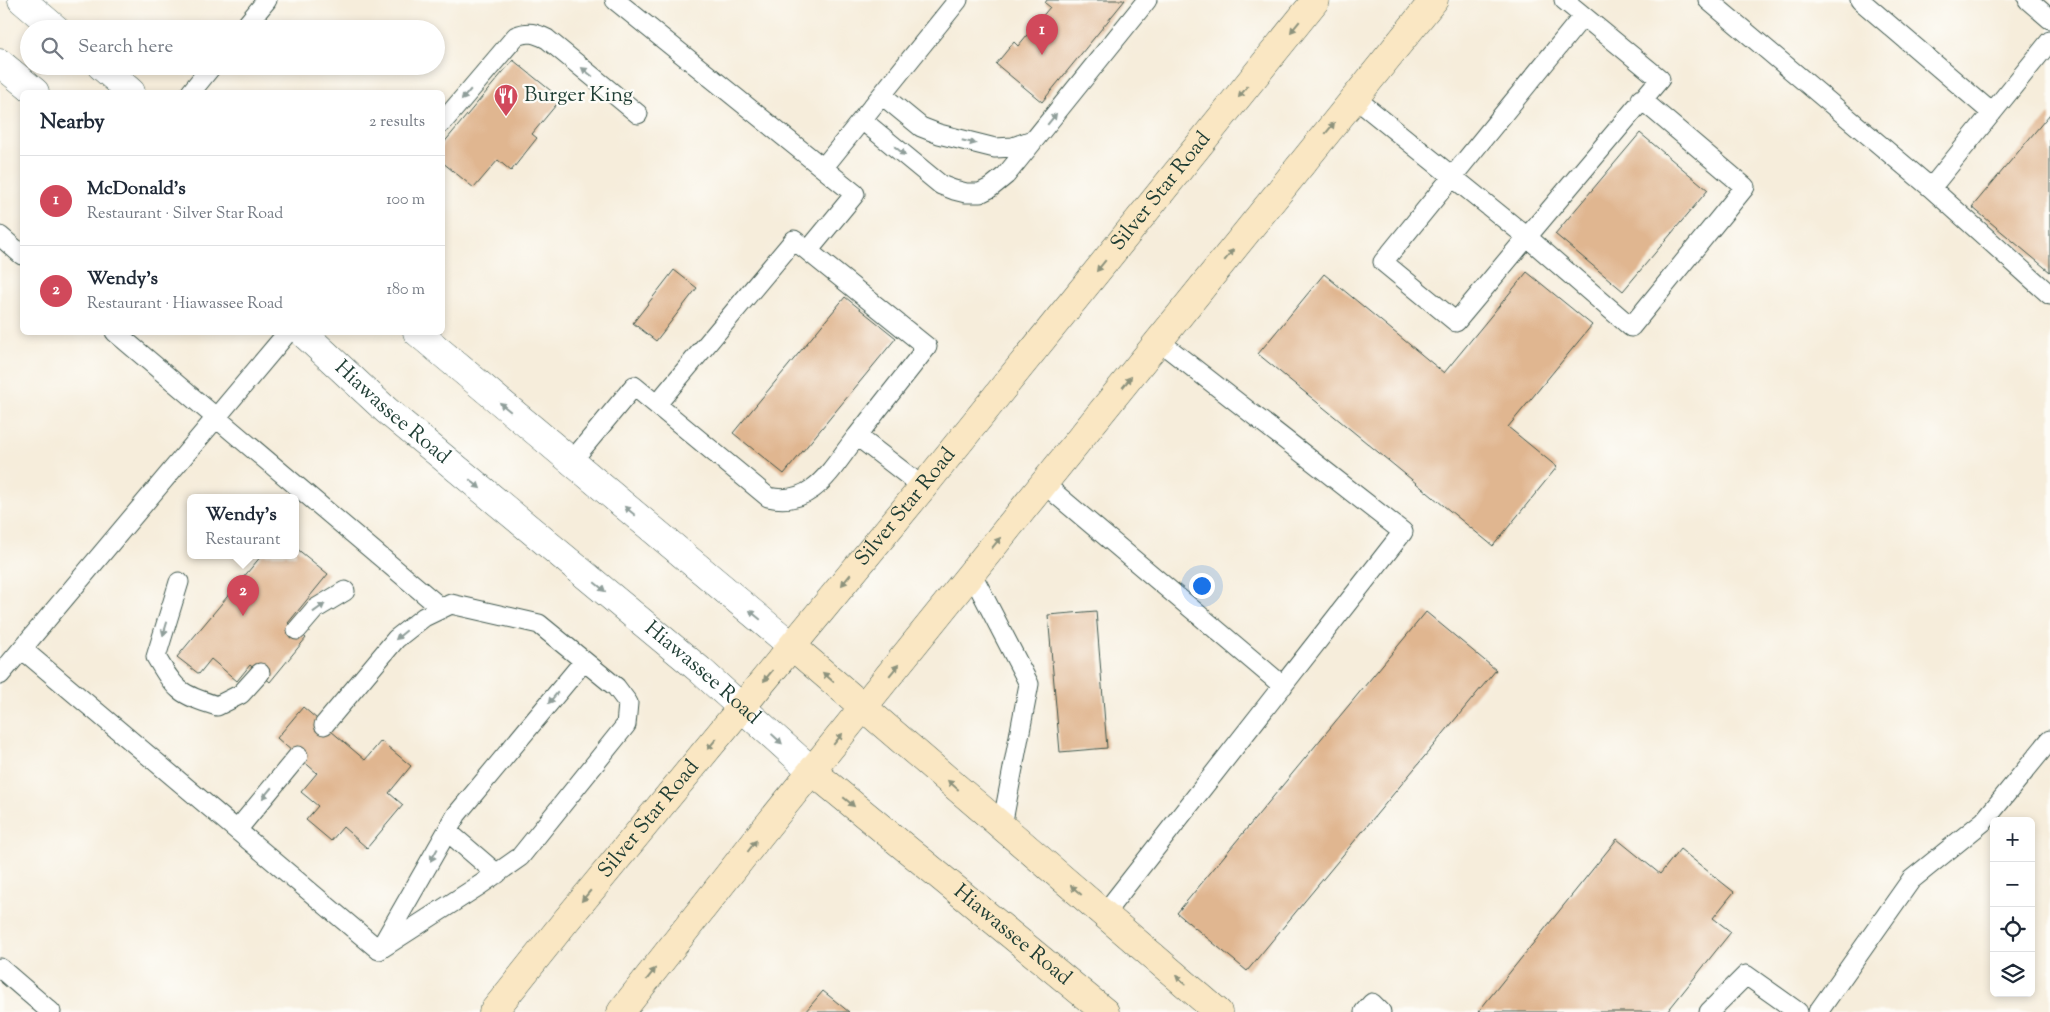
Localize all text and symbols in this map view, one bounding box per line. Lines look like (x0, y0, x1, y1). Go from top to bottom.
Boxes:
pin: 1 (1026, 14, 1058, 55)
search box (20, 20, 445, 75)
one-way arrow (1289, 20, 1300, 33)
icon: search (38, 34, 66, 62)
text: Search here (78, 34, 173, 61)
one-way arrow (580, 66, 593, 77)
place label: Burger King (524, 81, 633, 111)
restaurant icon: Burger King (493, 83, 519, 117)
one-way arrow (1237, 85, 1248, 98)
one-way arrow (460, 89, 471, 102)
text: Nearby (40, 108, 105, 138)
text: 2 results (369, 111, 425, 134)
one-way arrow (1046, 112, 1057, 125)
one-way arrow (1325, 122, 1336, 135)
street label: Silver Star Road (1104, 126, 1219, 258)
one-way arrow (962, 138, 977, 146)
one-way arrow (893, 146, 906, 157)
text: McDonald's (87, 176, 186, 203)
text: 1 (53, 189, 59, 212)
text: 100 m (386, 189, 425, 212)
text: Restaurant · Silver Star Road (87, 203, 283, 226)
one-way arrow (1223, 249, 1234, 262)
one-way arrow (1096, 260, 1107, 273)
text: Wendy's (87, 266, 158, 293)
text: 2 (52, 279, 60, 302)
text: 180 m (386, 279, 425, 302)
text: Restaurant · Hiawassee Road (87, 293, 283, 316)
street label: Hiawassee Road (327, 354, 457, 472)
one-way arrow (1121, 375, 1132, 388)
one-way arrow (499, 401, 512, 412)
street label: Silver Star Road (848, 442, 964, 573)
one-way arrow (468, 478, 481, 489)
popup (187, 494, 299, 559)
text: Wendy's (206, 502, 277, 529)
one-way arrow (624, 505, 637, 516)
text: Restaurant (206, 529, 280, 552)
one-way arrow (991, 537, 1002, 550)
your location (1189, 573, 1215, 599)
one-way arrow (840, 574, 852, 586)
pin: 2 (227, 575, 259, 616)
one-way arrow (594, 582, 607, 593)
one-way arrow (312, 603, 326, 613)
one-way arrow (749, 609, 761, 621)
street label: Hiawassee Road (637, 614, 767, 732)
one-way arrow (160, 622, 168, 637)
one-way arrow (395, 630, 408, 641)
one-way arrow (889, 664, 900, 677)
one-way arrow (762, 670, 773, 683)
one-way arrow (822, 671, 834, 683)
one-way arrow (547, 691, 558, 704)
one-way arrow (771, 733, 783, 745)
one-way arrow (832, 733, 843, 746)
one-way arrow (706, 738, 717, 751)
street label: Silver Star Road (591, 754, 707, 885)
one-way arrow (946, 779, 959, 790)
one-way arrow (262, 787, 273, 800)
one-way arrow (842, 797, 855, 808)
map controls (1990, 817, 2035, 997)
button: + (1990, 817, 2035, 862)
one-way arrow (747, 839, 757, 853)
one-way arrow (429, 848, 438, 862)
button: − (1990, 862, 2035, 907)
street label: Hiawassee Road (946, 878, 1078, 993)
one-way arrow (1070, 885, 1083, 896)
one-way arrow (580, 890, 591, 903)
button: locate (1990, 907, 2035, 952)
button: layers (1990, 952, 2035, 997)
one-way arrow (646, 968, 657, 981)
one-way arrow (1175, 975, 1188, 986)

